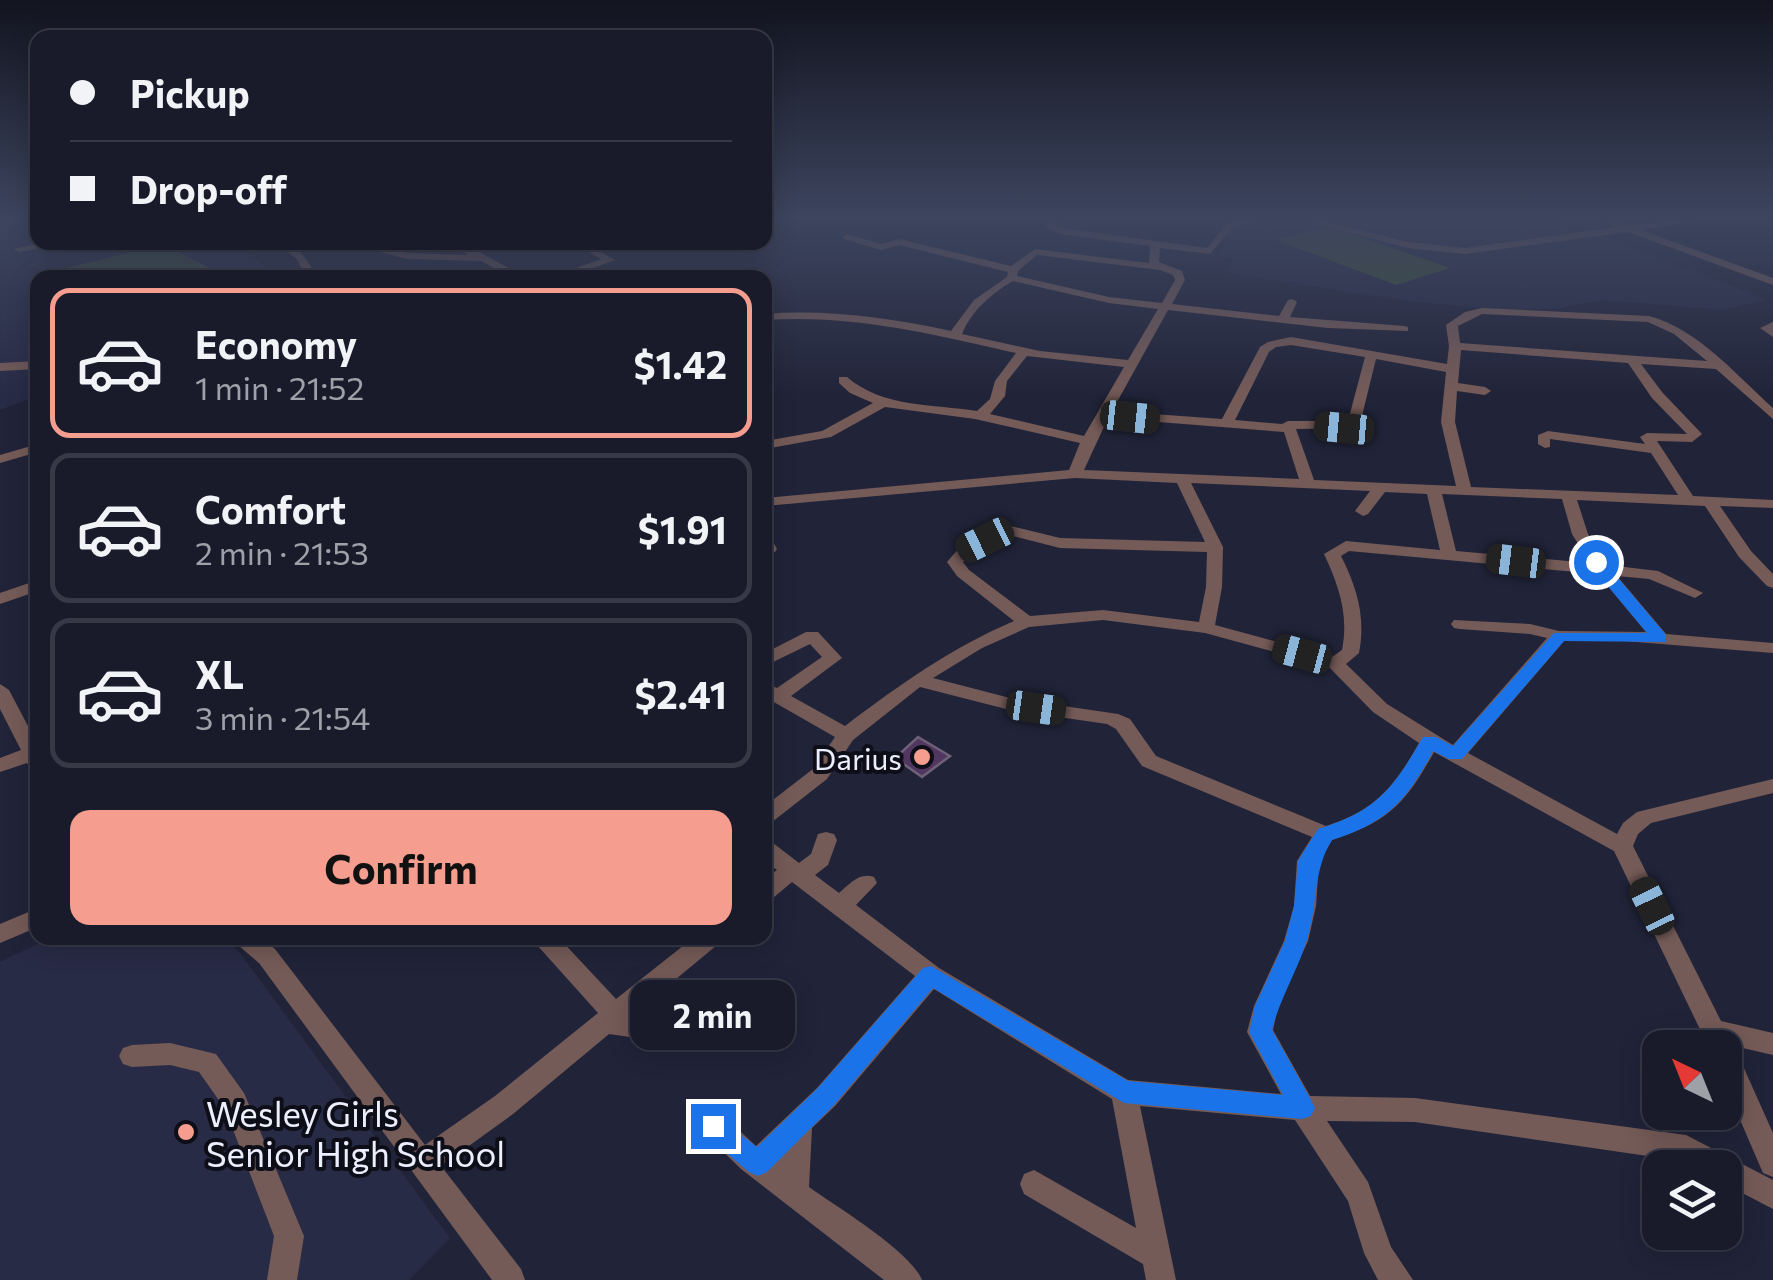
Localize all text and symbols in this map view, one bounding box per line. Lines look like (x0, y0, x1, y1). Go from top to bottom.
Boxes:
text: Pickup (130, 69, 250, 116)
text: Drop-off (130, 165, 287, 212)
icon: car (75, 318, 165, 408)
text: Economy (195, 320, 357, 367)
text: $1.42 (634, 340, 727, 387)
text: 1 min · 21:52 (195, 367, 364, 407)
car (1099, 399, 1161, 435)
car (1313, 410, 1375, 446)
icon: car (75, 483, 165, 573)
text: Comfort (195, 485, 346, 532)
text: $1.91 (638, 505, 727, 552)
car (951, 513, 1019, 567)
text: 2 min · 21:53 (195, 532, 369, 572)
route start (1574, 540, 1619, 585)
car (1484, 542, 1548, 580)
car (1269, 632, 1335, 676)
icon: car (75, 648, 165, 738)
text: XL (195, 650, 244, 697)
text: $2.41 (634, 670, 727, 717)
car (1004, 689, 1068, 727)
text: 3 min · 21:54 (195, 697, 370, 737)
place label: Darius (814, 739, 902, 776)
marker: Darius (911, 746, 933, 768)
button: Confirm (70, 810, 732, 925)
car (1625, 872, 1679, 940)
callout: 2 min (630, 981, 796, 1051)
text: 2 min (673, 995, 752, 1035)
north arrow (1642, 1030, 1742, 1130)
map controls (1642, 1030, 1742, 1250)
place label: Wesley Girls Senior High School (206, 1091, 505, 1174)
route end (691, 1104, 736, 1149)
marker: Wesley Girls Senior High School (175, 1121, 197, 1143)
button: layers (1642, 1150, 1742, 1250)

